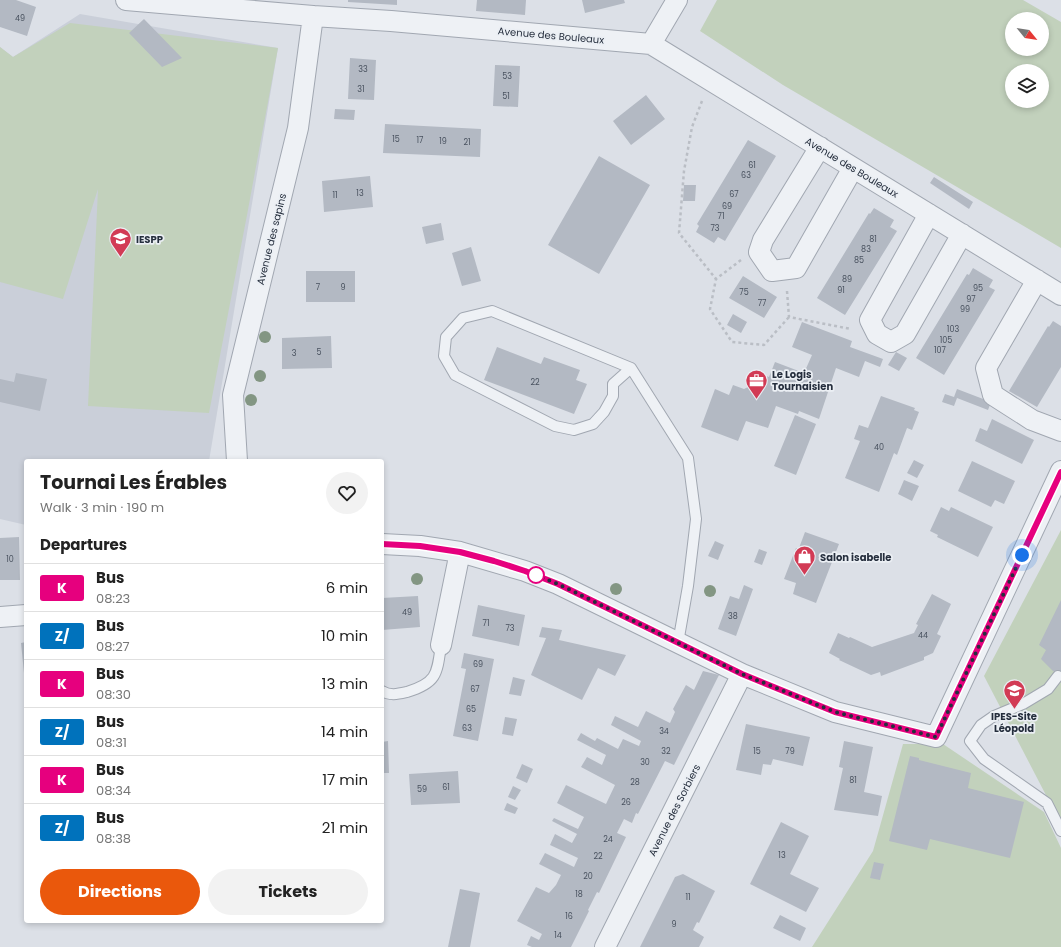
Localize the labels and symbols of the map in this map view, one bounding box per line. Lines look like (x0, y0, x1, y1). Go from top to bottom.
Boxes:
north arrow (1005, 12, 1049, 56)
house number: 49 (15, 13, 25, 24)
street label: Avenue des Bouleaux (497, 23, 605, 48)
house number: 33 (358, 64, 368, 75)
house number: 53 (502, 71, 512, 82)
house number: 31 (357, 84, 365, 95)
house number: 51 (502, 91, 510, 102)
house number: 15 (392, 134, 400, 145)
street label: Avenue des Bouleaux (802, 134, 901, 201)
house number: 17 (417, 135, 424, 146)
house number: 19 (439, 136, 447, 147)
house number: 21 (463, 137, 471, 148)
house number: 61 (748, 160, 756, 171)
house number: 63 (741, 170, 751, 181)
house number: 13 (356, 188, 364, 199)
house number: 67 (729, 189, 739, 200)
house number: 11 (332, 190, 338, 201)
street label: Avenue des sapins (253, 192, 290, 286)
house number: 69 (722, 201, 732, 212)
house number: 71 (718, 211, 724, 222)
house number: 73 (710, 223, 720, 234)
school or university icon: IESPP (108, 226, 134, 259)
place label: IESPP (136, 232, 163, 247)
house number: 81 (869, 234, 877, 245)
house number: 83 (861, 244, 871, 255)
house number: 85 (854, 255, 864, 266)
house number: 89 (842, 274, 852, 285)
house number: 7 (316, 282, 321, 293)
house number: 9 (340, 282, 346, 293)
house number: 95 (973, 283, 983, 294)
house number: 91 (837, 285, 845, 296)
house number: 75 (739, 287, 749, 298)
house number: 97 (966, 294, 976, 305)
house number: 77 (758, 298, 767, 309)
house number: 99 (960, 304, 970, 315)
house number: 103 (947, 324, 959, 335)
house number: 105 (940, 335, 952, 346)
house number: 107 (934, 345, 947, 356)
house number: 5 (316, 347, 322, 358)
house number: 3 (292, 348, 297, 359)
office icon: Le Logis Tournaisien (744, 367, 770, 400)
place label: Le Logis Tournaisien (772, 367, 833, 394)
house number: 22 (530, 377, 540, 388)
house number: 40 (874, 442, 884, 453)
shop icon: Salon isabelle (791, 544, 817, 577)
your location (1012, 545, 1032, 565)
place label: Salon isabelle (820, 550, 891, 565)
house number: 10 (6, 554, 14, 565)
unlabelled marker (527, 566, 545, 584)
house number: 49 (402, 607, 412, 618)
house number: 38 (728, 611, 738, 622)
house number: 71 (483, 618, 489, 629)
house number: 73 (505, 623, 515, 634)
house number: 44 (918, 630, 928, 641)
house number: 69 (473, 659, 483, 670)
school or university icon: IPES-Site Léopold (1001, 677, 1027, 710)
house number: 67 (470, 684, 480, 695)
house number: 65 (466, 704, 476, 715)
place label: IPES-Site Léopold (991, 709, 1037, 736)
house number: 63 (462, 723, 472, 734)
house number: 34 (659, 726, 669, 737)
house number: 32 (661, 746, 671, 757)
house number: 15 (753, 746, 761, 757)
house number: 79 (785, 746, 795, 757)
house number: 30 (640, 757, 650, 768)
street label: Avenue des Sorbiers (645, 762, 704, 859)
house number: 81 (849, 775, 857, 786)
house number: 28 (630, 777, 640, 788)
house number: 61 (442, 782, 450, 793)
house number: 59 (417, 784, 427, 795)
house number: 26 (621, 797, 631, 808)
house number: 24 (603, 834, 613, 845)
house number: 13 (778, 850, 786, 861)
house number: 22 (593, 851, 603, 862)
house number: 20 (583, 871, 593, 882)
house number: 18 (575, 889, 583, 900)
house number: 11 (685, 892, 691, 903)
house number: 16 (565, 911, 573, 922)
house number: 9 (671, 919, 677, 930)
house number: 14 (554, 930, 562, 941)

